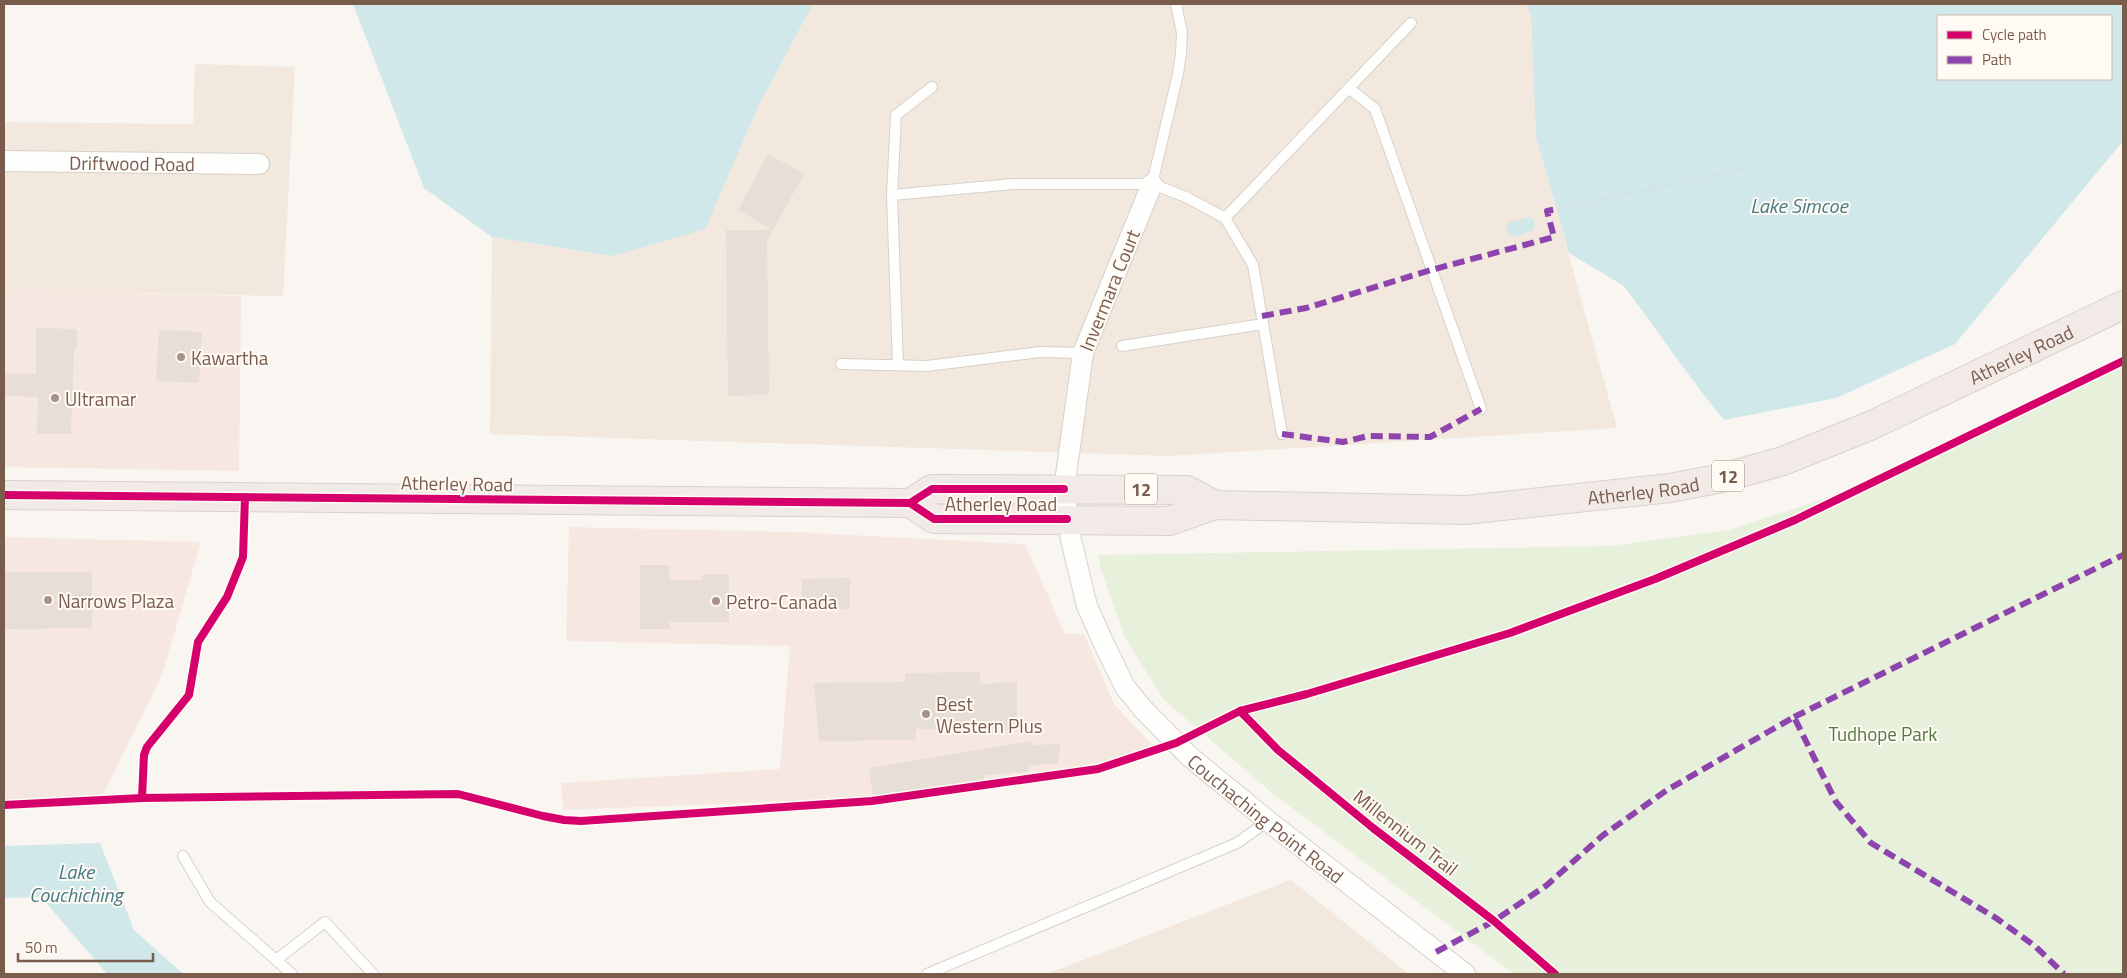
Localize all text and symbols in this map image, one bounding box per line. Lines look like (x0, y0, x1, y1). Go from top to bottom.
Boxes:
legend (1937, 15, 2112, 80)
text: Cycle path (1982, 23, 2047, 46)
text: Path (1982, 48, 2012, 71)
street label: Driftwood Road (69, 147, 195, 178)
water label: Lake Simcoe (1750, 190, 1849, 221)
street label: Invermara Court (1071, 224, 1147, 355)
street label: Atherley Road (1964, 317, 2078, 391)
place label: Kawartha (191, 343, 269, 372)
marker: Kawartha (175, 351, 187, 363)
place label: Ultramar (65, 384, 137, 413)
marker: Ultramar (49, 392, 61, 404)
road number: 12 (1712, 461, 1744, 492)
street label: Atherley Road (401, 468, 513, 498)
street label: Atherley Road (1586, 468, 1702, 511)
road number: 12 (1125, 474, 1157, 504)
street label: Atherley Road (945, 489, 1057, 518)
place label: Narrows Plaza (58, 586, 174, 615)
place label: Petro-Canada (726, 587, 838, 616)
marker: Narrows Plaza (42, 594, 54, 606)
marker: Petro-Canada (710, 595, 722, 607)
place label: Best Western Plus (936, 689, 1043, 740)
marker: Best Western Plus (920, 708, 932, 720)
park label: Tudhope Park (1829, 719, 1937, 748)
street label: Couchaching Point Road (1182, 747, 1350, 890)
street label: Millennium Trail (1347, 782, 1465, 882)
water label: Lake Couchiching (29, 856, 125, 910)
scale bar (18, 930, 152, 962)
text: 50 m (25, 936, 58, 959)

